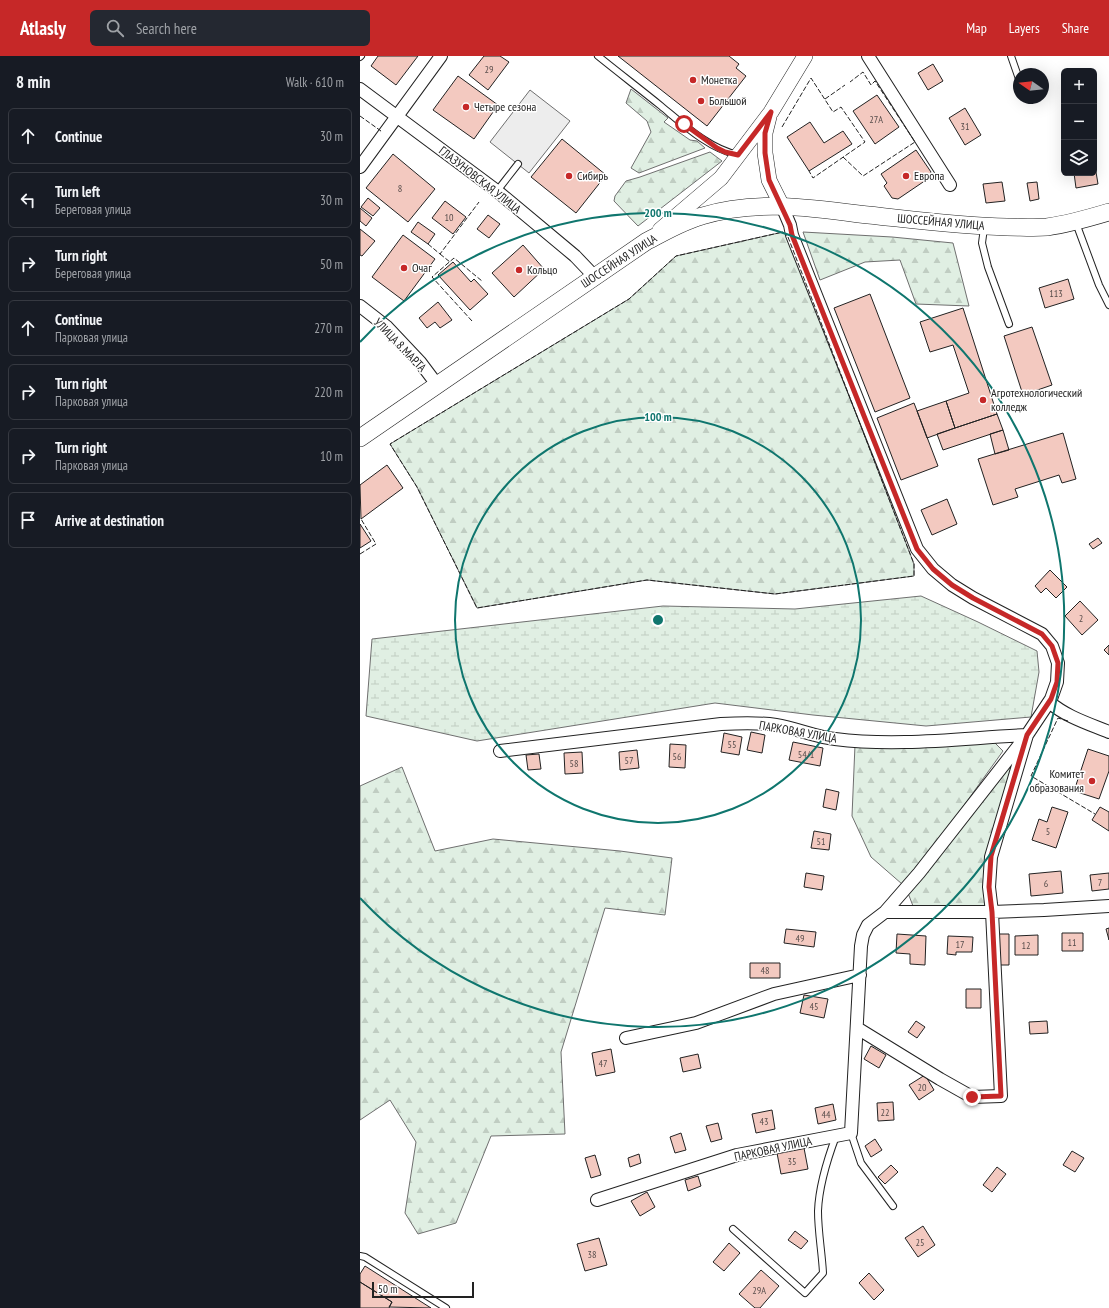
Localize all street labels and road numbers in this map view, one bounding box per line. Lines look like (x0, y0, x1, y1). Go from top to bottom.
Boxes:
street label: ГЛАЗУНОВСКАЯ УЛИЦА (436, 143, 525, 217)
street label: ШОССЕЙНАЯ УЛИЦА (897, 210, 986, 233)
street label: ШОССЕЙНАЯ УЛИЦА (578, 230, 660, 291)
street label: УЛИЦА 8 МАРТА (371, 315, 430, 375)
street label: ПАРКОВАЯ УЛИЦА (758, 717, 839, 746)
street label: ПАРКОВАЯ УЛИЦА (733, 1133, 813, 1164)

